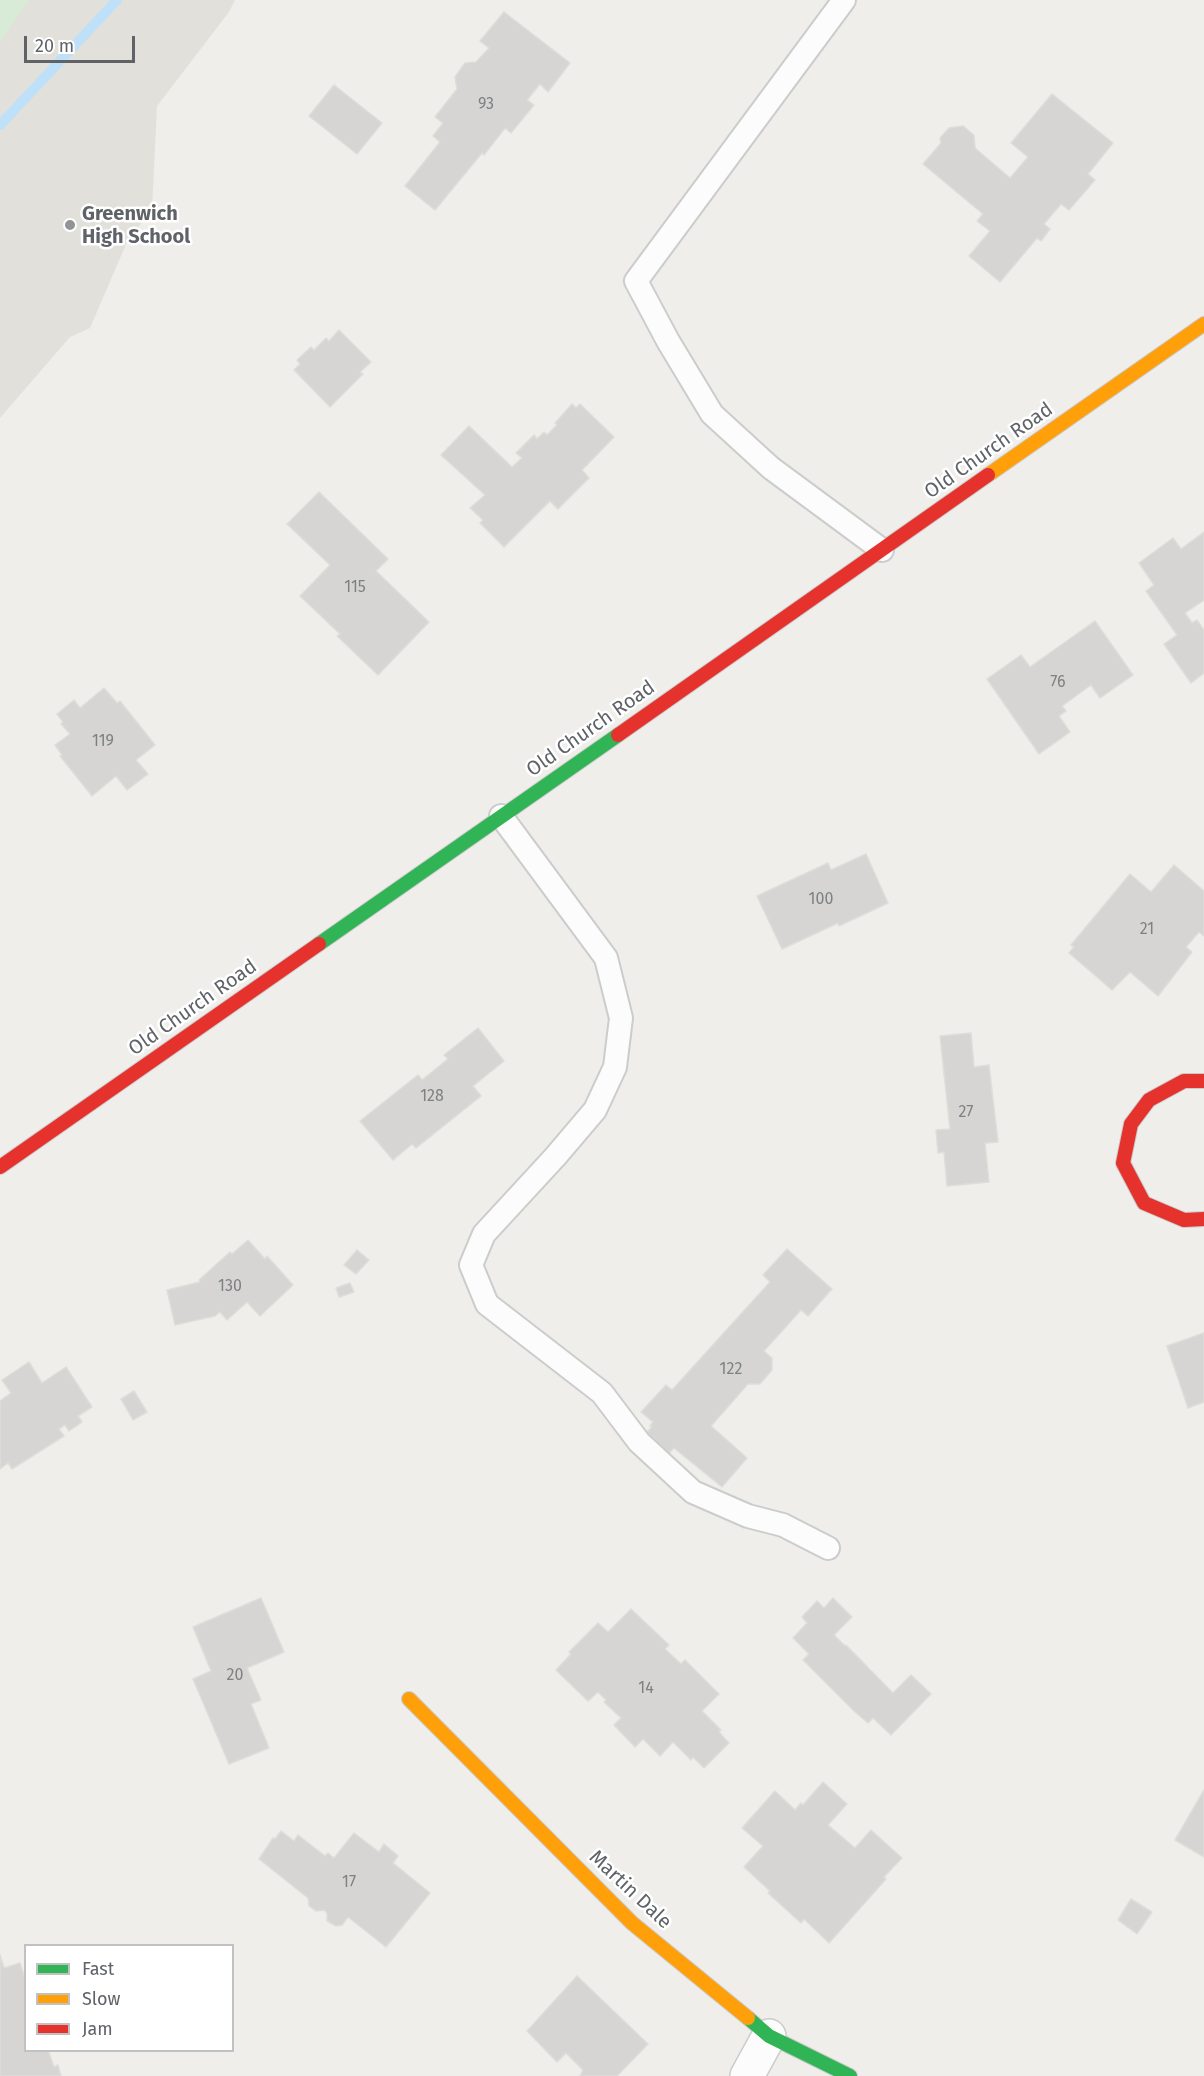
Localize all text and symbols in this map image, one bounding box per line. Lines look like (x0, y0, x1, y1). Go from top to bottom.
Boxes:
scale bar (27, 24, 138, 62)
text: 20 m (35, 35, 74, 57)
house number: 93 (478, 95, 494, 115)
place label: Greenwich High School (82, 202, 190, 249)
marker: Greenwich High School (63, 218, 77, 232)
street label: Old Church Road (920, 398, 1058, 504)
house number: 115 (344, 578, 366, 598)
house number: 76 (1050, 673, 1066, 693)
street label: Old Church Road (522, 676, 660, 782)
house number: 119 (92, 732, 114, 752)
house number: 100 (809, 890, 833, 910)
house number: 21 (1140, 920, 1154, 940)
street label: Old Church Road (124, 955, 262, 1061)
house number: 128 (420, 1087, 444, 1107)
house number: 27 (959, 1103, 973, 1123)
house number: 130 (218, 1277, 242, 1297)
house number: 122 (720, 1360, 742, 1380)
house number: 20 (227, 1666, 243, 1686)
house number: 14 (638, 1679, 654, 1699)
street label: Martin Dale (584, 1846, 676, 1934)
house number: 17 (342, 1873, 356, 1893)
legend (24, 1944, 234, 2052)
text: Fast (82, 1958, 114, 1980)
text: Slow (82, 1988, 120, 2010)
text: Jam (82, 2018, 113, 2040)

